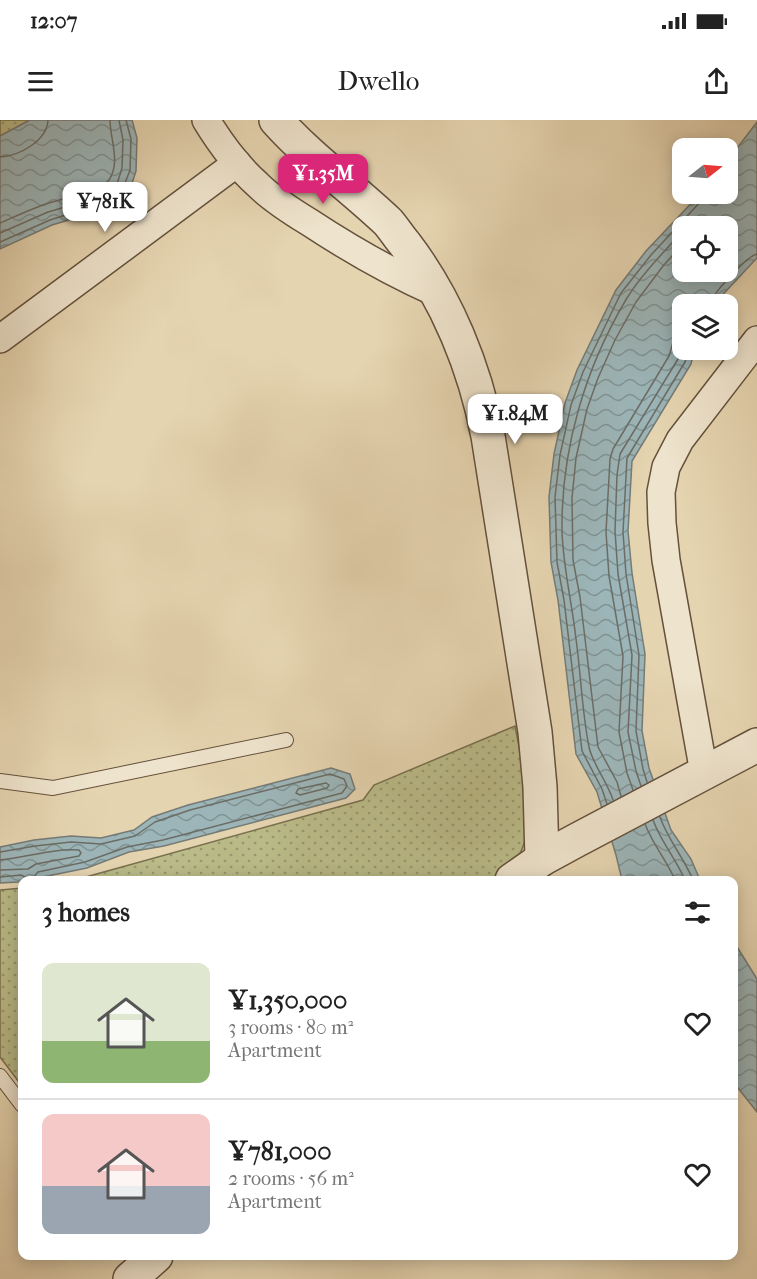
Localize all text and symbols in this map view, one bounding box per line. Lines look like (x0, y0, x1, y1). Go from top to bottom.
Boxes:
text: 12:07 (30, 8, 77, 34)
icon: menu (24, 65, 57, 98)
text: Dwello (338, 65, 419, 97)
icon: share (700, 65, 733, 98)
north arrow (672, 138, 738, 204)
map controls (672, 138, 738, 360)
pin: ¥1.35M (274, 154, 372, 205)
text: ¥1.35M (292, 162, 354, 185)
pin: ¥781K (63, 182, 147, 233)
text: ¥781K (77, 190, 133, 213)
button: locate (672, 216, 738, 282)
button: layers (672, 294, 738, 360)
pin: ¥1.84M (466, 394, 564, 445)
text: ¥1.84M (482, 402, 548, 425)
icon: filters (681, 896, 714, 929)
text: 3 homes (42, 897, 130, 928)
text: ¥1,350,000 (228, 985, 347, 1016)
icon: home (90, 987, 162, 1059)
icon: heart (681, 1007, 714, 1040)
text: 3 rooms · 80 m² (228, 1016, 353, 1039)
text: Apartment (228, 1039, 322, 1062)
text: ¥781,000 (228, 1136, 332, 1167)
icon: home (90, 1138, 162, 1210)
icon: heart (681, 1158, 714, 1191)
text: 2 rooms · 56 m² (228, 1167, 354, 1190)
text: Apartment (228, 1190, 322, 1213)

